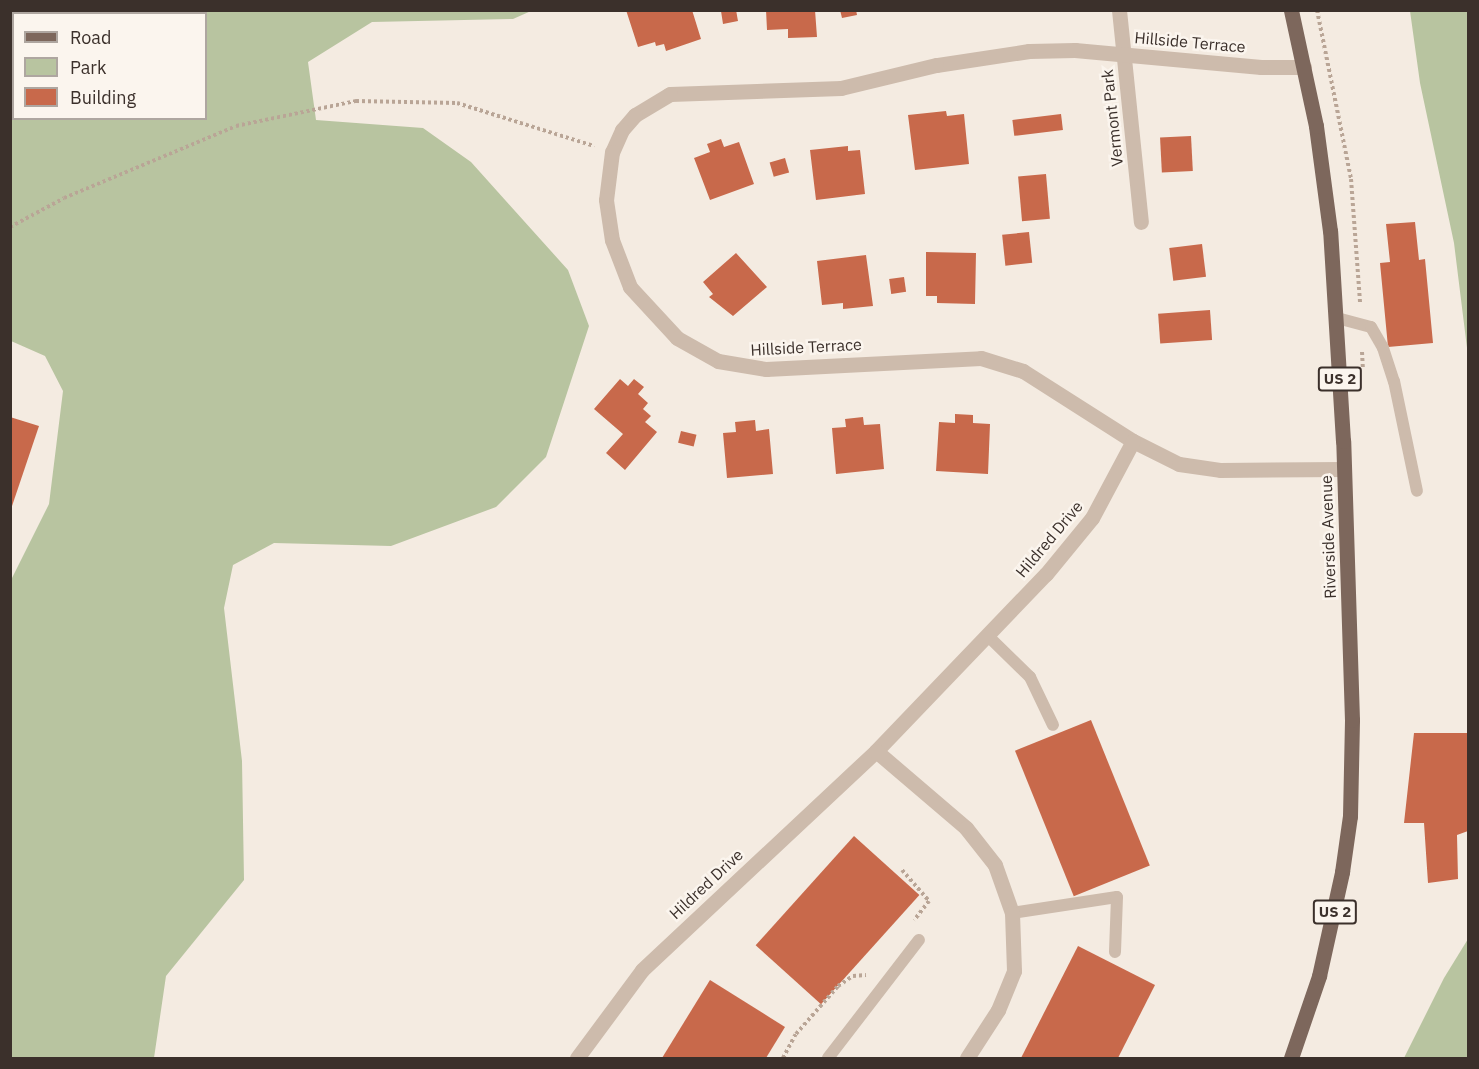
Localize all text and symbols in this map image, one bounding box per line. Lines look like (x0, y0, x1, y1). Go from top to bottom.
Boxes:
legend (12, 12, 207, 120)
text: Road (70, 26, 111, 49)
street label: Hillside Terrace (1134, 28, 1246, 56)
text: Park (70, 56, 106, 79)
street label: Vermont Park (1097, 68, 1127, 168)
text: Building (70, 86, 136, 109)
street label: Hillside Terrace (750, 334, 862, 360)
road number: US 2 (1318, 367, 1362, 391)
street label: Riverside Avenue (1316, 475, 1340, 599)
street label: Hildred Drive (1012, 497, 1086, 581)
street label: Hildred Drive (665, 845, 747, 923)
road number: US 2 (1312, 900, 1358, 924)

